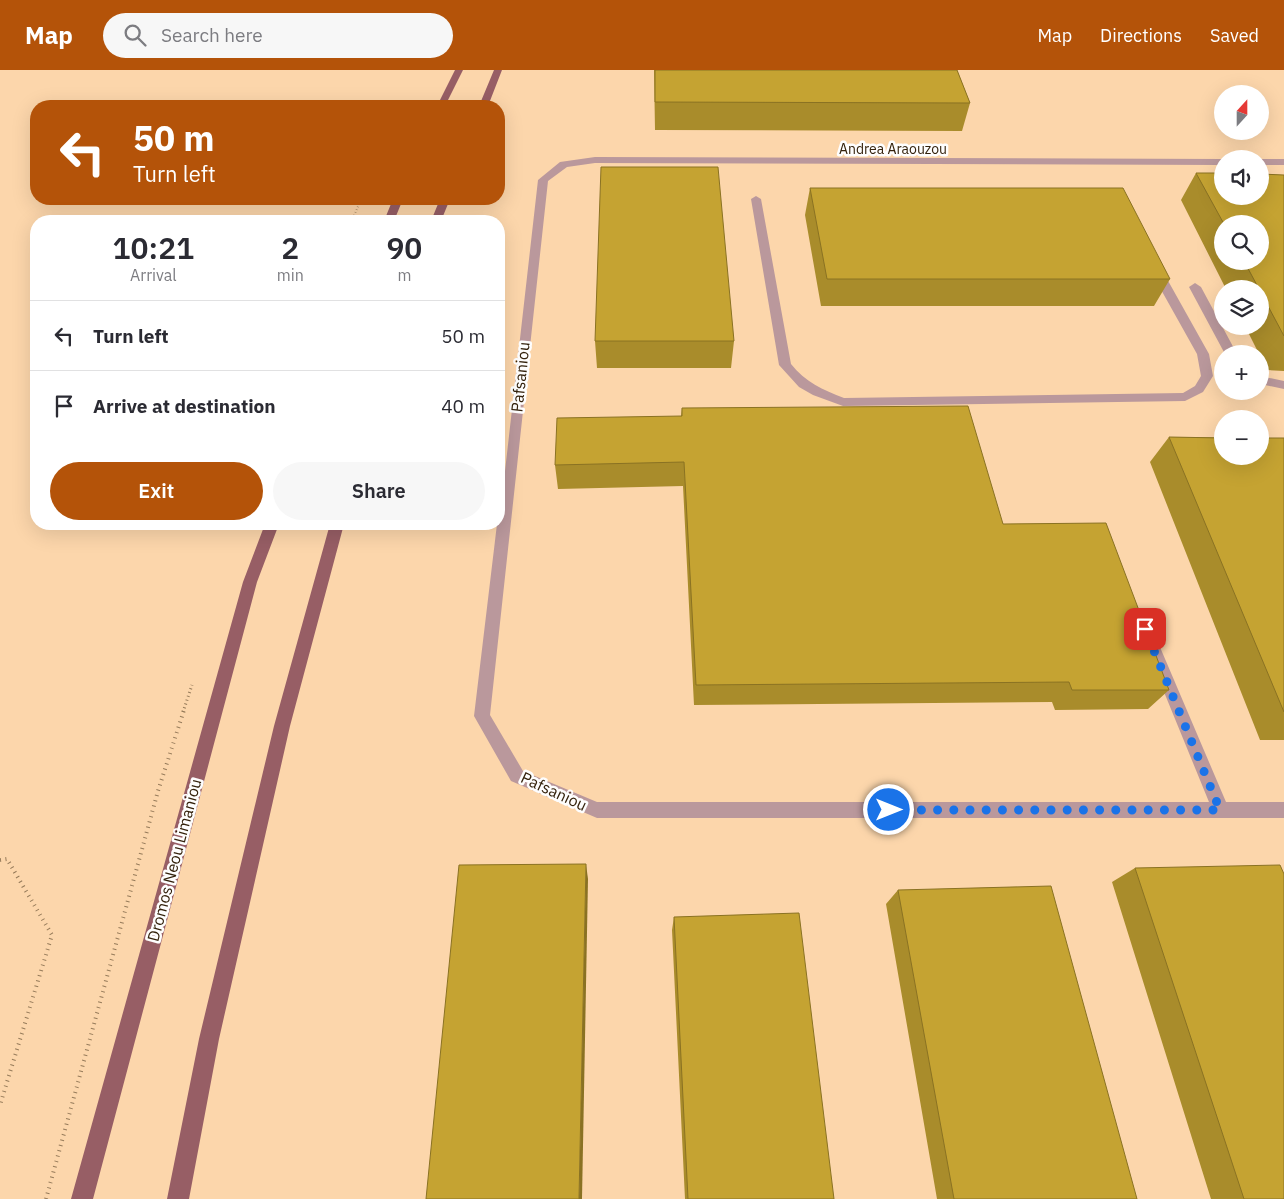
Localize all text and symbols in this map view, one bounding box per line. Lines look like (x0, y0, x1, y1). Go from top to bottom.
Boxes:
search box (103, 13, 453, 58)
text: Map (25, 19, 73, 51)
icon: search (121, 21, 149, 49)
text: Search here (161, 23, 263, 47)
text: Map (1037, 24, 1072, 47)
text: Directions (1100, 24, 1182, 47)
text: Saved (1210, 24, 1259, 47)
north arrow (1214, 85, 1269, 140)
map controls (1214, 85, 1269, 465)
text: 50 m (133, 115, 215, 161)
icon: left (50, 120, 115, 185)
street label: Andrea Araouzou (839, 140, 947, 158)
button: sound (1214, 150, 1269, 205)
text: Turn left (133, 159, 216, 188)
button: search (1214, 215, 1269, 270)
text: 10:21 (113, 228, 194, 267)
text: 2 (281, 228, 299, 267)
text: 90 (386, 228, 422, 267)
text: Arrival (130, 265, 177, 285)
text: min (277, 265, 304, 285)
text: m (397, 265, 411, 285)
button: layers (1214, 280, 1269, 335)
icon: left (50, 322, 78, 350)
text: Turn left (93, 324, 169, 348)
text: 50 m (441, 324, 485, 348)
street label: Pafsaniou (506, 341, 534, 413)
button: + (1214, 345, 1269, 400)
icon: arrive (50, 392, 78, 420)
text: Arrive at destination (93, 394, 276, 418)
text: 40 m (441, 394, 485, 418)
button: − (1214, 410, 1269, 465)
button: Exit (50, 462, 263, 520)
button: Share (273, 462, 485, 520)
pin (1124, 608, 1166, 650)
icon: arrive (1131, 615, 1159, 643)
street label: Pafsaniou (518, 767, 590, 815)
street label: Dromos Neou Limaniou (143, 776, 205, 944)
position arrow (862, 783, 914, 835)

